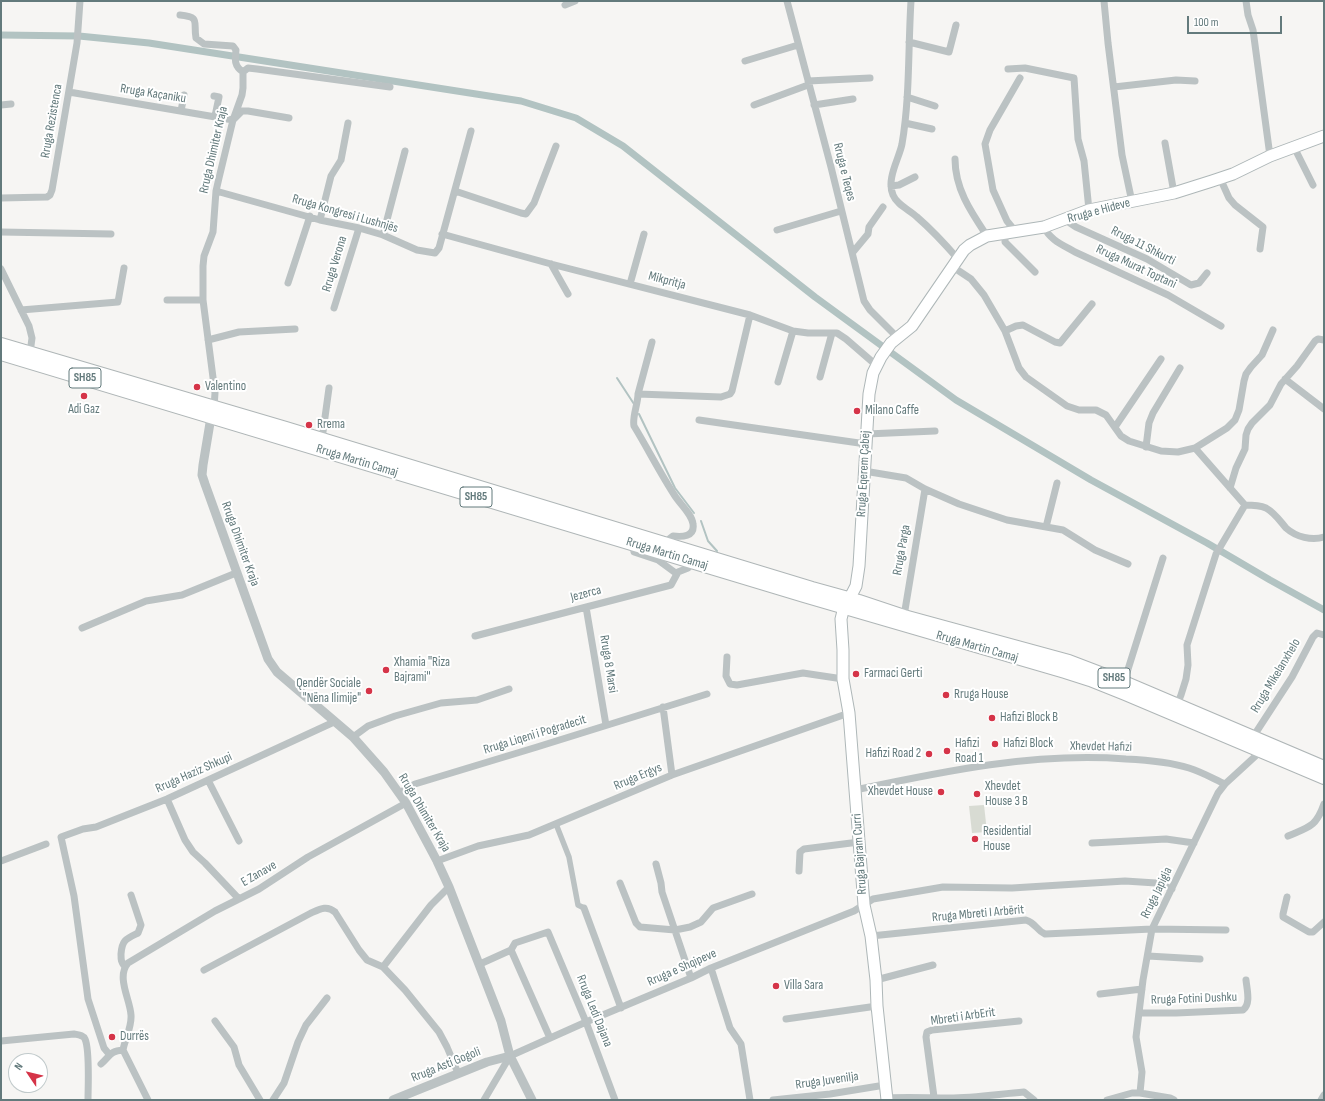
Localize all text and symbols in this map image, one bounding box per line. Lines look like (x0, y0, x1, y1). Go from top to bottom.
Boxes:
scale bar (1189, 8, 1284, 34)
text: 100 m (1194, 15, 1219, 30)
street label: Rruga Kaçaniku (119, 81, 187, 107)
street label: Rruga Rezistenca (38, 83, 66, 159)
street label: Rruga Dhimiter Kraja (196, 105, 232, 195)
street label: Rruga e Teqes (829, 141, 859, 203)
street label: Rruga Kongresi i Lushnjës (290, 191, 400, 237)
street label: Rruga e Hideve (1066, 195, 1132, 227)
street label: Rruga 11 Shkurti (1108, 223, 1178, 269)
street label: Rruga Verona (319, 234, 351, 294)
street label: Rruga Murat Toptani (1093, 242, 1179, 292)
street label: Mikpritja (647, 269, 687, 293)
road number: SH85 (69, 368, 101, 388)
place label: Valentino (205, 379, 246, 395)
marker: Valentino (192, 382, 202, 392)
marker: Adi Gaz (79, 391, 89, 401)
place label: Adi Gaz (68, 402, 100, 418)
place label: Milano Caffe (865, 403, 919, 419)
marker: Milano Caffe (852, 406, 862, 416)
place label: Rrema (317, 417, 345, 433)
marker: Rrema (304, 420, 314, 430)
street label: Rruga Eqerem Çabej (854, 430, 874, 518)
street label: Rruga Martin Camaj (314, 441, 400, 481)
road number: SH85 (460, 487, 492, 507)
street label: Rruga Dhimiter Kraja (217, 500, 263, 588)
street label: Rruga Parga (890, 524, 914, 576)
street label: Rruga Martin Camaj (624, 534, 710, 574)
street label: Jezerca (569, 582, 603, 606)
street label: Rruga Martin Camaj (934, 628, 1020, 666)
street label: Rruga 8 Marsi (596, 634, 620, 694)
street label: Rruga Mikelanxhelo (1248, 636, 1304, 716)
place label: Xhamia ''Riza Bajrami'' (394, 655, 450, 686)
marker: Xhamia ''Riza Bajrami'' (381, 665, 391, 675)
place label: Farmaci Gerti (864, 666, 922, 682)
road number: SH85 (1098, 668, 1130, 688)
marker: Farmaci Gerti (851, 669, 861, 679)
place label: Qendër Sociale "Nëna Ilimije" (296, 676, 361, 707)
marker: Qendër Sociale "Nëna Ilimije" (364, 686, 374, 696)
place label: Rruga House (954, 687, 1009, 703)
marker: Rruga House (941, 690, 951, 700)
place label: Hafizi Block B (1000, 710, 1058, 726)
street label: Rruga Liqeni i Pogradecit (482, 712, 588, 758)
marker: Hafizi Block B (987, 713, 997, 723)
place label: Hafizi Road 1 (955, 736, 983, 767)
place label: Hafizi Block (1003, 736, 1053, 752)
marker: Hafizi Block (990, 739, 1000, 749)
street label: Xhevdet Hafizi (1070, 739, 1132, 755)
place label: Hafizi Road 2 (865, 746, 921, 762)
marker: Hafizi Road 1 (942, 746, 952, 756)
street label: Rruga Haziz Shkupi (153, 749, 235, 797)
marker: Hafizi Road 2 (924, 749, 934, 759)
street label: Rruga Ergys (612, 760, 664, 794)
street label: Rruga Dhimiter Kraja (394, 771, 454, 855)
place label: Xhevdet House 3 B (985, 779, 1028, 810)
place label: Xhevdet House (868, 784, 933, 800)
marker: Xhevdet House (936, 787, 946, 797)
marker: Xhevdet House 3 B (972, 789, 982, 799)
street label: Rruga Bajram Curri (849, 813, 871, 895)
place label: Residential House (983, 824, 1031, 855)
marker: Residential House (970, 834, 980, 844)
street label: E Zanave (239, 858, 279, 890)
street label: Rruga Japigia (1138, 865, 1176, 921)
street label: Rruga Mbreti I Arbërit (931, 902, 1025, 926)
street label: Rruga e Shqipeve (645, 946, 719, 990)
street label: Rruga Ledi Dajana (572, 973, 616, 1049)
place label: Villa Sara (784, 978, 823, 994)
marker: Villa Sara (771, 981, 781, 991)
street label: Rruga Fotini Dushku (1151, 990, 1237, 1008)
street label: Mbreti i ArbErit (930, 1005, 996, 1029)
place label: Durrës (120, 1029, 149, 1045)
marker: Durrës (107, 1032, 117, 1042)
street label: Rruga Asti Gogoli (409, 1044, 483, 1086)
north arrow (8, 1053, 48, 1093)
text: N (12, 1060, 26, 1073)
street label: Rruga Juvenilja (794, 1069, 860, 1093)

